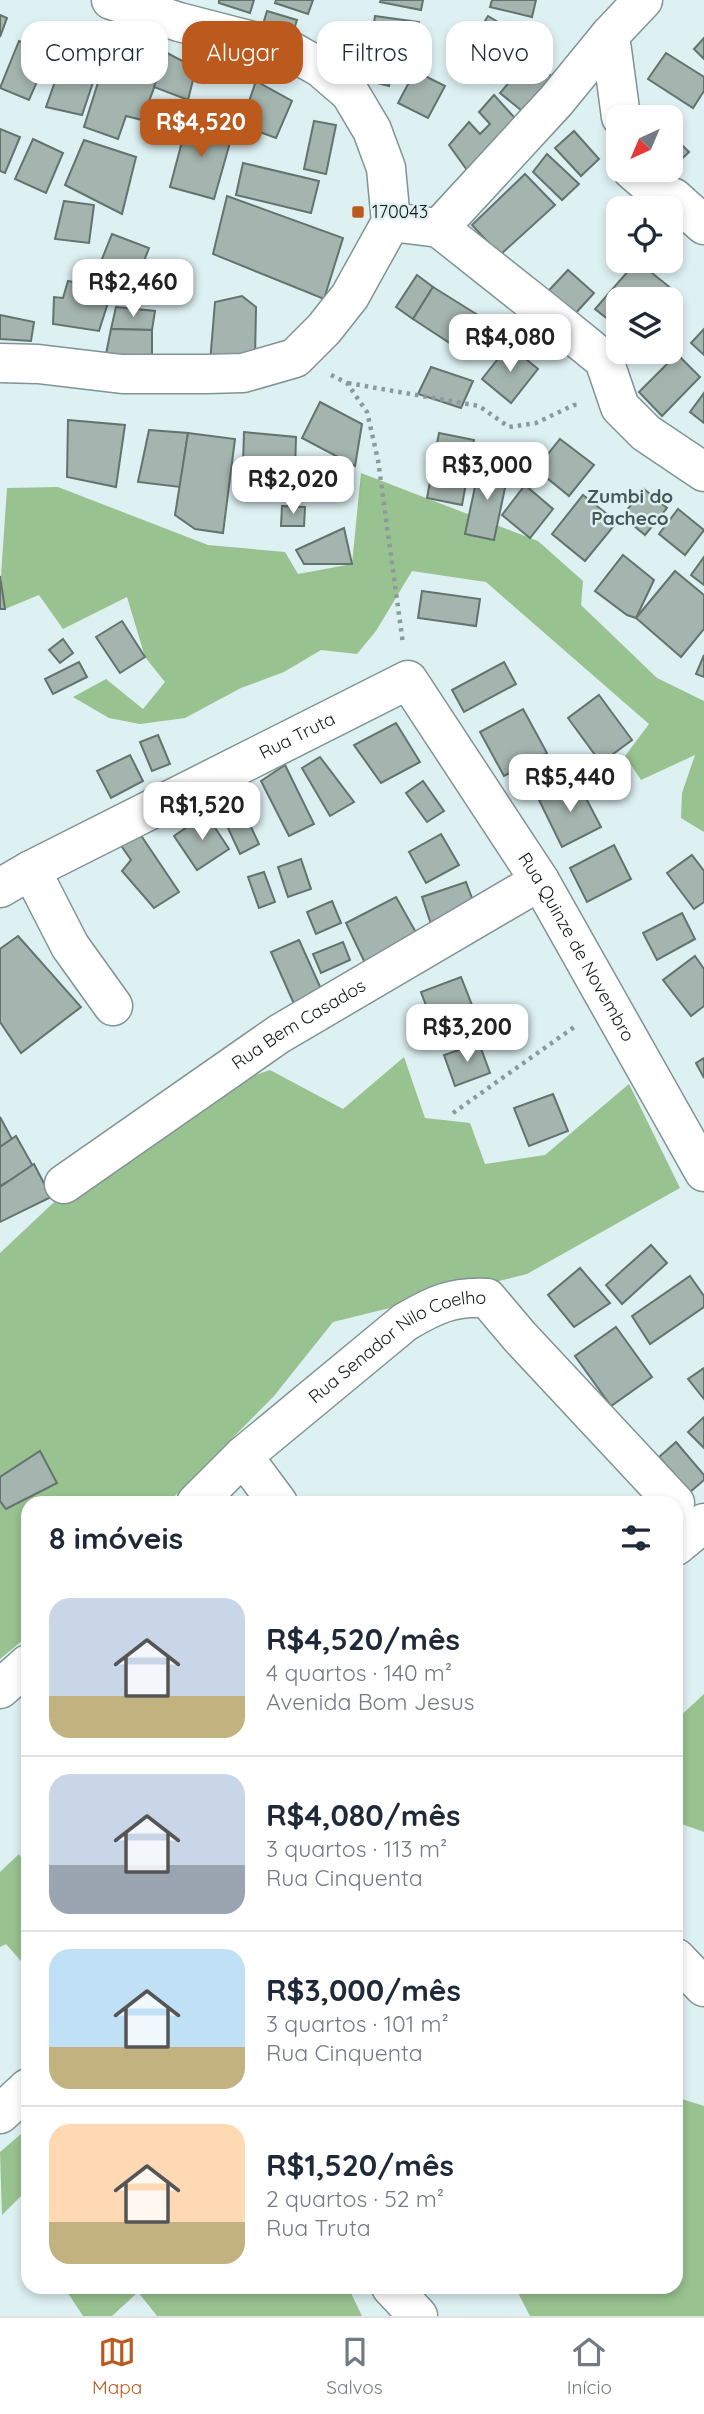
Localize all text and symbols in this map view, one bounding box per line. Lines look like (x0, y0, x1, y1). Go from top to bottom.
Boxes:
chip: Comprar (21, 21, 168, 84)
chip: Alugar (182, 21, 303, 84)
chip: Filtros (317, 21, 432, 84)
chip: Novo (446, 21, 553, 84)
pin: R$4,520 (136, 100, 266, 159)
north arrow (606, 105, 682, 182)
map controls (606, 105, 683, 364)
text: R$4,520 (156, 107, 246, 136)
button: locate (606, 196, 683, 273)
place label: 170043 (372, 200, 428, 223)
marker: 170043 (350, 204, 366, 220)
pin: R$2,460 (68, 260, 198, 319)
text: R$2,460 (88, 267, 178, 296)
button: layers (606, 287, 683, 364)
pin: R$4,080 (445, 314, 575, 374)
text: R$4,080 (465, 322, 555, 351)
pin: R$3,000 (422, 442, 552, 502)
text: R$3,000 (442, 450, 532, 479)
pin: R$2,020 (228, 456, 358, 516)
text: R$2,020 (248, 464, 338, 493)
district label: Zumbi do Pacheco (587, 484, 673, 530)
street label: Rua Truta (255, 707, 339, 764)
pin: R$5,440 (505, 754, 635, 814)
text: R$5,440 (525, 762, 615, 791)
pin: R$1,520 (137, 782, 267, 842)
text: R$1,520 (159, 790, 245, 819)
street label: Rua Quinze de Novembro (513, 848, 640, 1046)
street label: Rua Bem Casados (227, 974, 370, 1074)
pin: R$3,200 (402, 1004, 532, 1064)
text: R$3,200 (422, 1012, 512, 1041)
street label: Rua Senador Nilo Coelho (304, 1286, 486, 1408)
text: 8 imóveis (49, 1519, 183, 1557)
icon: filters (617, 1519, 655, 1557)
text: R$4,520/mês (266, 1620, 460, 1658)
icon: home (105, 1626, 189, 1710)
text: 4 quartos · 140 m² (266, 1658, 452, 1687)
text: Avenida Bom Jesus (266, 1687, 475, 1716)
text: R$4,080/mês (266, 1796, 461, 1834)
icon: home (105, 1802, 189, 1886)
text: 3 quartos · 113 m² (266, 1834, 447, 1863)
text: Rua Cinquenta (266, 1863, 423, 1892)
text: R$3,000/mês (266, 1971, 461, 2009)
icon: home (105, 1977, 189, 2061)
text: 3 quartos · 101 m² (266, 2009, 449, 2038)
text: Rua Cinquenta (266, 2038, 423, 2067)
text: R$1,520/mês (266, 2146, 454, 2184)
icon: home (105, 2152, 189, 2236)
text: 2 quartos · 52 m² (266, 2184, 444, 2213)
text: Rua Truta (266, 2213, 371, 2242)
tab: Mapa (92, 2333, 142, 2399)
tab: Salvos (326, 2333, 383, 2399)
tab: Início (567, 2333, 612, 2399)

